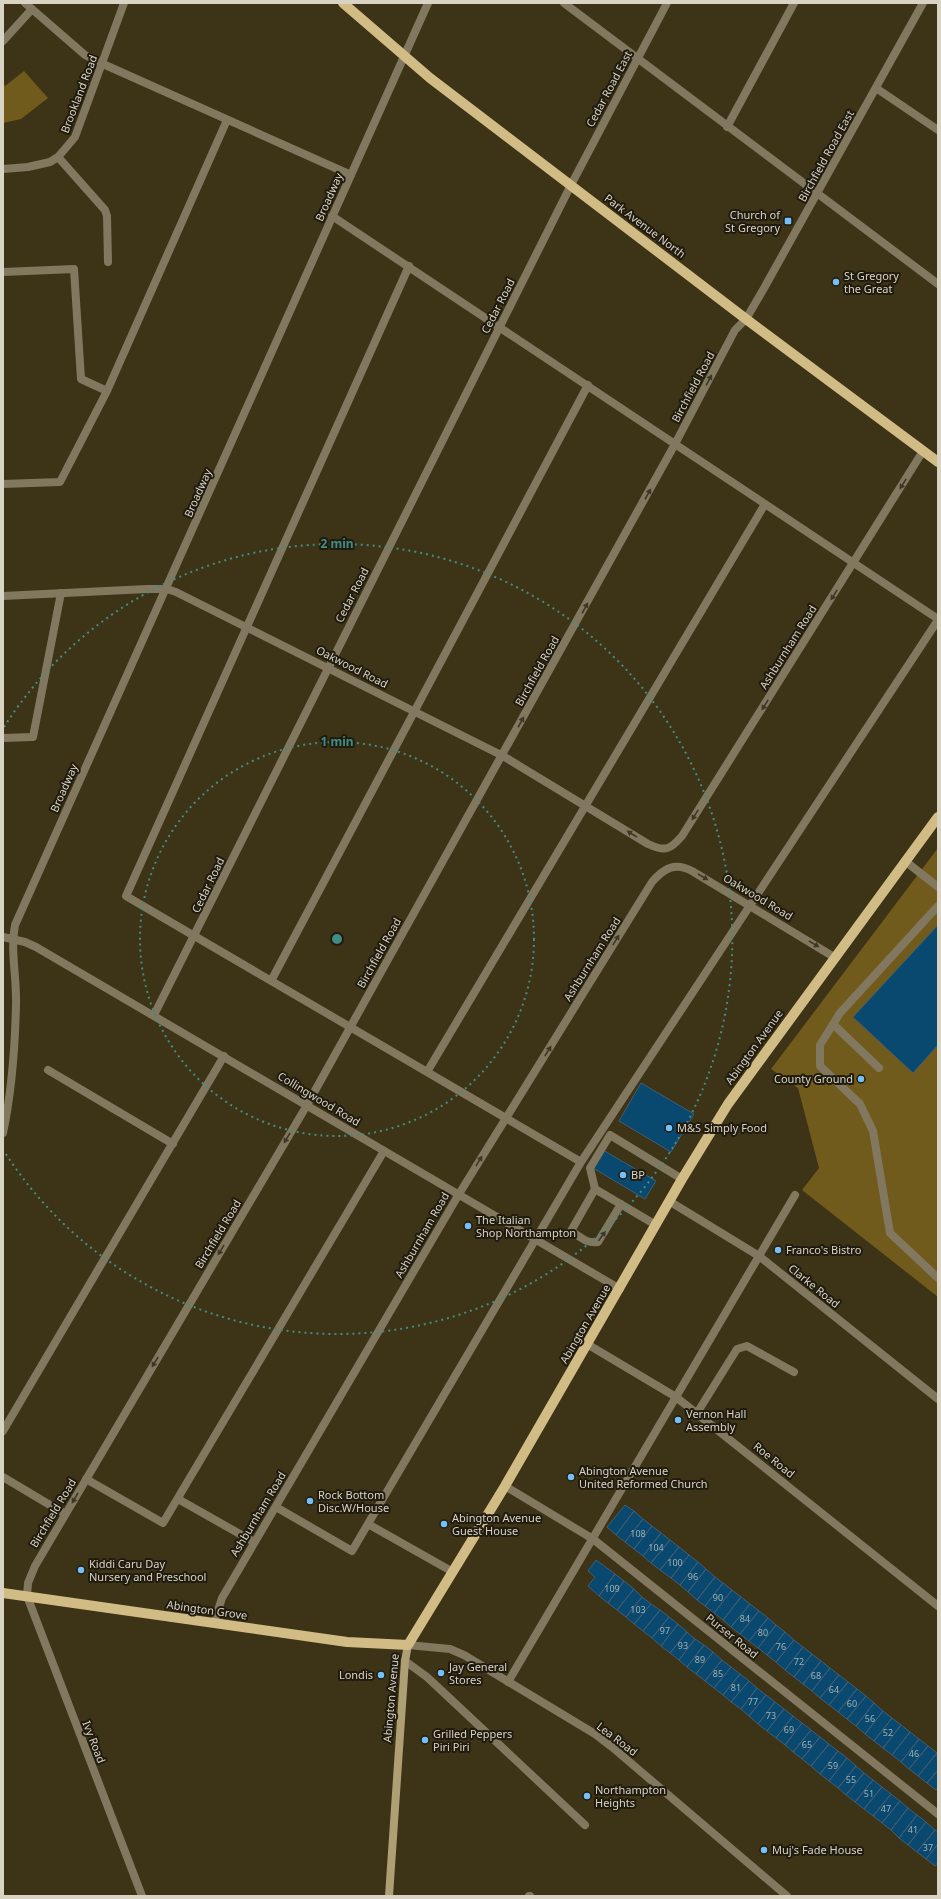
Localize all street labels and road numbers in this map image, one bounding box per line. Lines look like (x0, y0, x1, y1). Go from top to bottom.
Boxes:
street label: Cedar Road East (582, 48, 635, 130)
street label: Brookland Road (57, 53, 100, 135)
street label: Birchfield Road East (794, 107, 857, 204)
street label: Broadway (311, 170, 346, 223)
street label: Park Avenue North (602, 190, 689, 261)
street label: Cedar Road (477, 276, 518, 336)
street label: Birchfield Road (668, 349, 718, 425)
street label: Broadway (180, 466, 215, 519)
street label: Cedar Road (331, 565, 372, 625)
street label: Ashburnham Road (756, 602, 820, 692)
street label: Birchfield Road (511, 633, 562, 709)
street label: Oakwood Road (314, 642, 391, 691)
street label: Broadway (46, 761, 81, 814)
street label: Cedar Road (188, 855, 227, 915)
street label: Oakwood Road (721, 870, 796, 923)
street label: Ashburnham Road (560, 914, 624, 1004)
street label: Birchfield Road (353, 915, 404, 991)
street label: Abington Avenue (721, 1006, 786, 1087)
street label: Collingwood Road (275, 1068, 363, 1129)
street label: Ashburnham Road (391, 1189, 452, 1280)
street label: Birchfield Road (191, 1196, 244, 1271)
street label: Clarke Road (786, 1260, 843, 1311)
street label: Abington Avenue (556, 1281, 613, 1366)
street label: Roe Road (751, 1438, 798, 1481)
street label: Ashburnham Road (226, 1469, 289, 1559)
street label: Birchfield Road (26, 1475, 79, 1550)
street label: Abington Grove (166, 1596, 248, 1623)
street label: Purser Road (703, 1610, 762, 1661)
street label: Abington Avenue (379, 1653, 402, 1743)
street label: Ivy Road (80, 1718, 109, 1765)
street label: Lea Road (594, 1718, 641, 1759)

